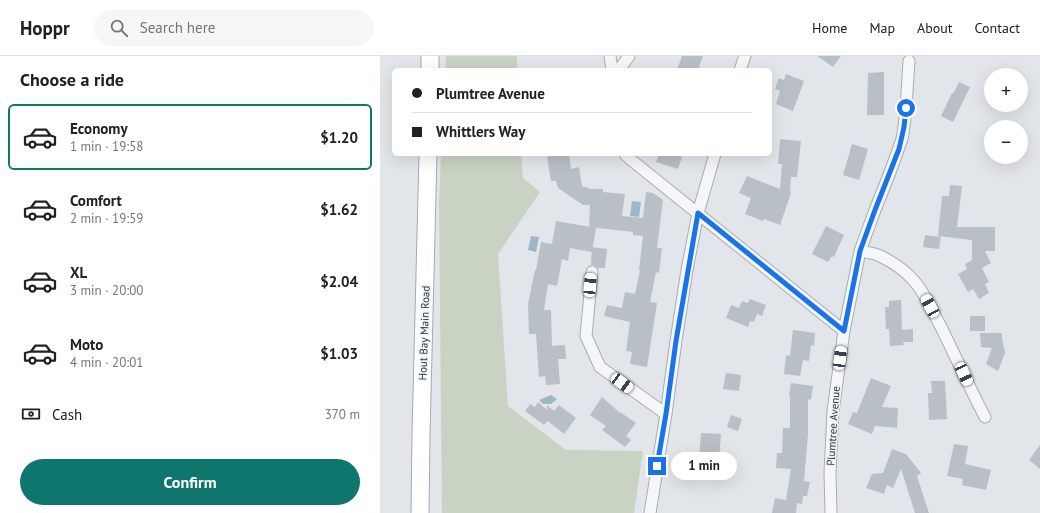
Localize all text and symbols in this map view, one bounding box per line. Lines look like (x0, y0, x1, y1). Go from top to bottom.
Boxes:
search box (94, 10, 374, 46)
text: Hoppr (20, 16, 70, 40)
icon: search (108, 17, 130, 39)
text: Search here (140, 18, 215, 37)
text: Home (812, 19, 847, 37)
text: Map (869, 19, 895, 37)
text: About (917, 19, 953, 37)
text: Contact (975, 19, 1020, 37)
text: Choose a ride (20, 68, 124, 91)
map controls (984, 68, 1028, 164)
button: + (984, 68, 1028, 112)
text: Plumtree Avenue (436, 84, 545, 103)
route start (897, 99, 915, 117)
icon: car (22, 119, 58, 155)
text: Economy (70, 119, 128, 138)
button: − (984, 120, 1028, 164)
text: Whittlers Way (436, 122, 525, 141)
text: $1.20 (320, 128, 358, 147)
text: 1 min · 19:58 (70, 138, 143, 155)
icon: car (22, 191, 58, 227)
text: Comfort (70, 191, 122, 210)
text: $1.62 (320, 200, 358, 219)
text: 2 min · 19:59 (70, 210, 143, 227)
icon: car (22, 263, 58, 299)
text: XL (70, 263, 87, 282)
text: $2.04 (320, 272, 358, 291)
car (583, 273, 597, 297)
text: 3 min · 20:00 (70, 282, 143, 299)
street label: Hout Bay Main Road (415, 285, 433, 381)
car (919, 293, 941, 319)
icon: car (22, 335, 58, 371)
text: Moto (70, 335, 103, 354)
text: $1.03 (320, 344, 358, 363)
car (832, 345, 848, 371)
text: 4 min · 20:01 (70, 354, 143, 371)
car (953, 361, 975, 387)
car (609, 371, 635, 395)
street label: Plumtree Avenue (823, 385, 843, 466)
icon: cash (20, 403, 42, 425)
text: Cash (52, 405, 82, 424)
text: 370 m (325, 406, 360, 423)
callout: 1 min (671, 452, 737, 480)
route end (648, 457, 666, 475)
text: 1 min (688, 457, 720, 474)
button: Confirm (20, 459, 360, 505)

